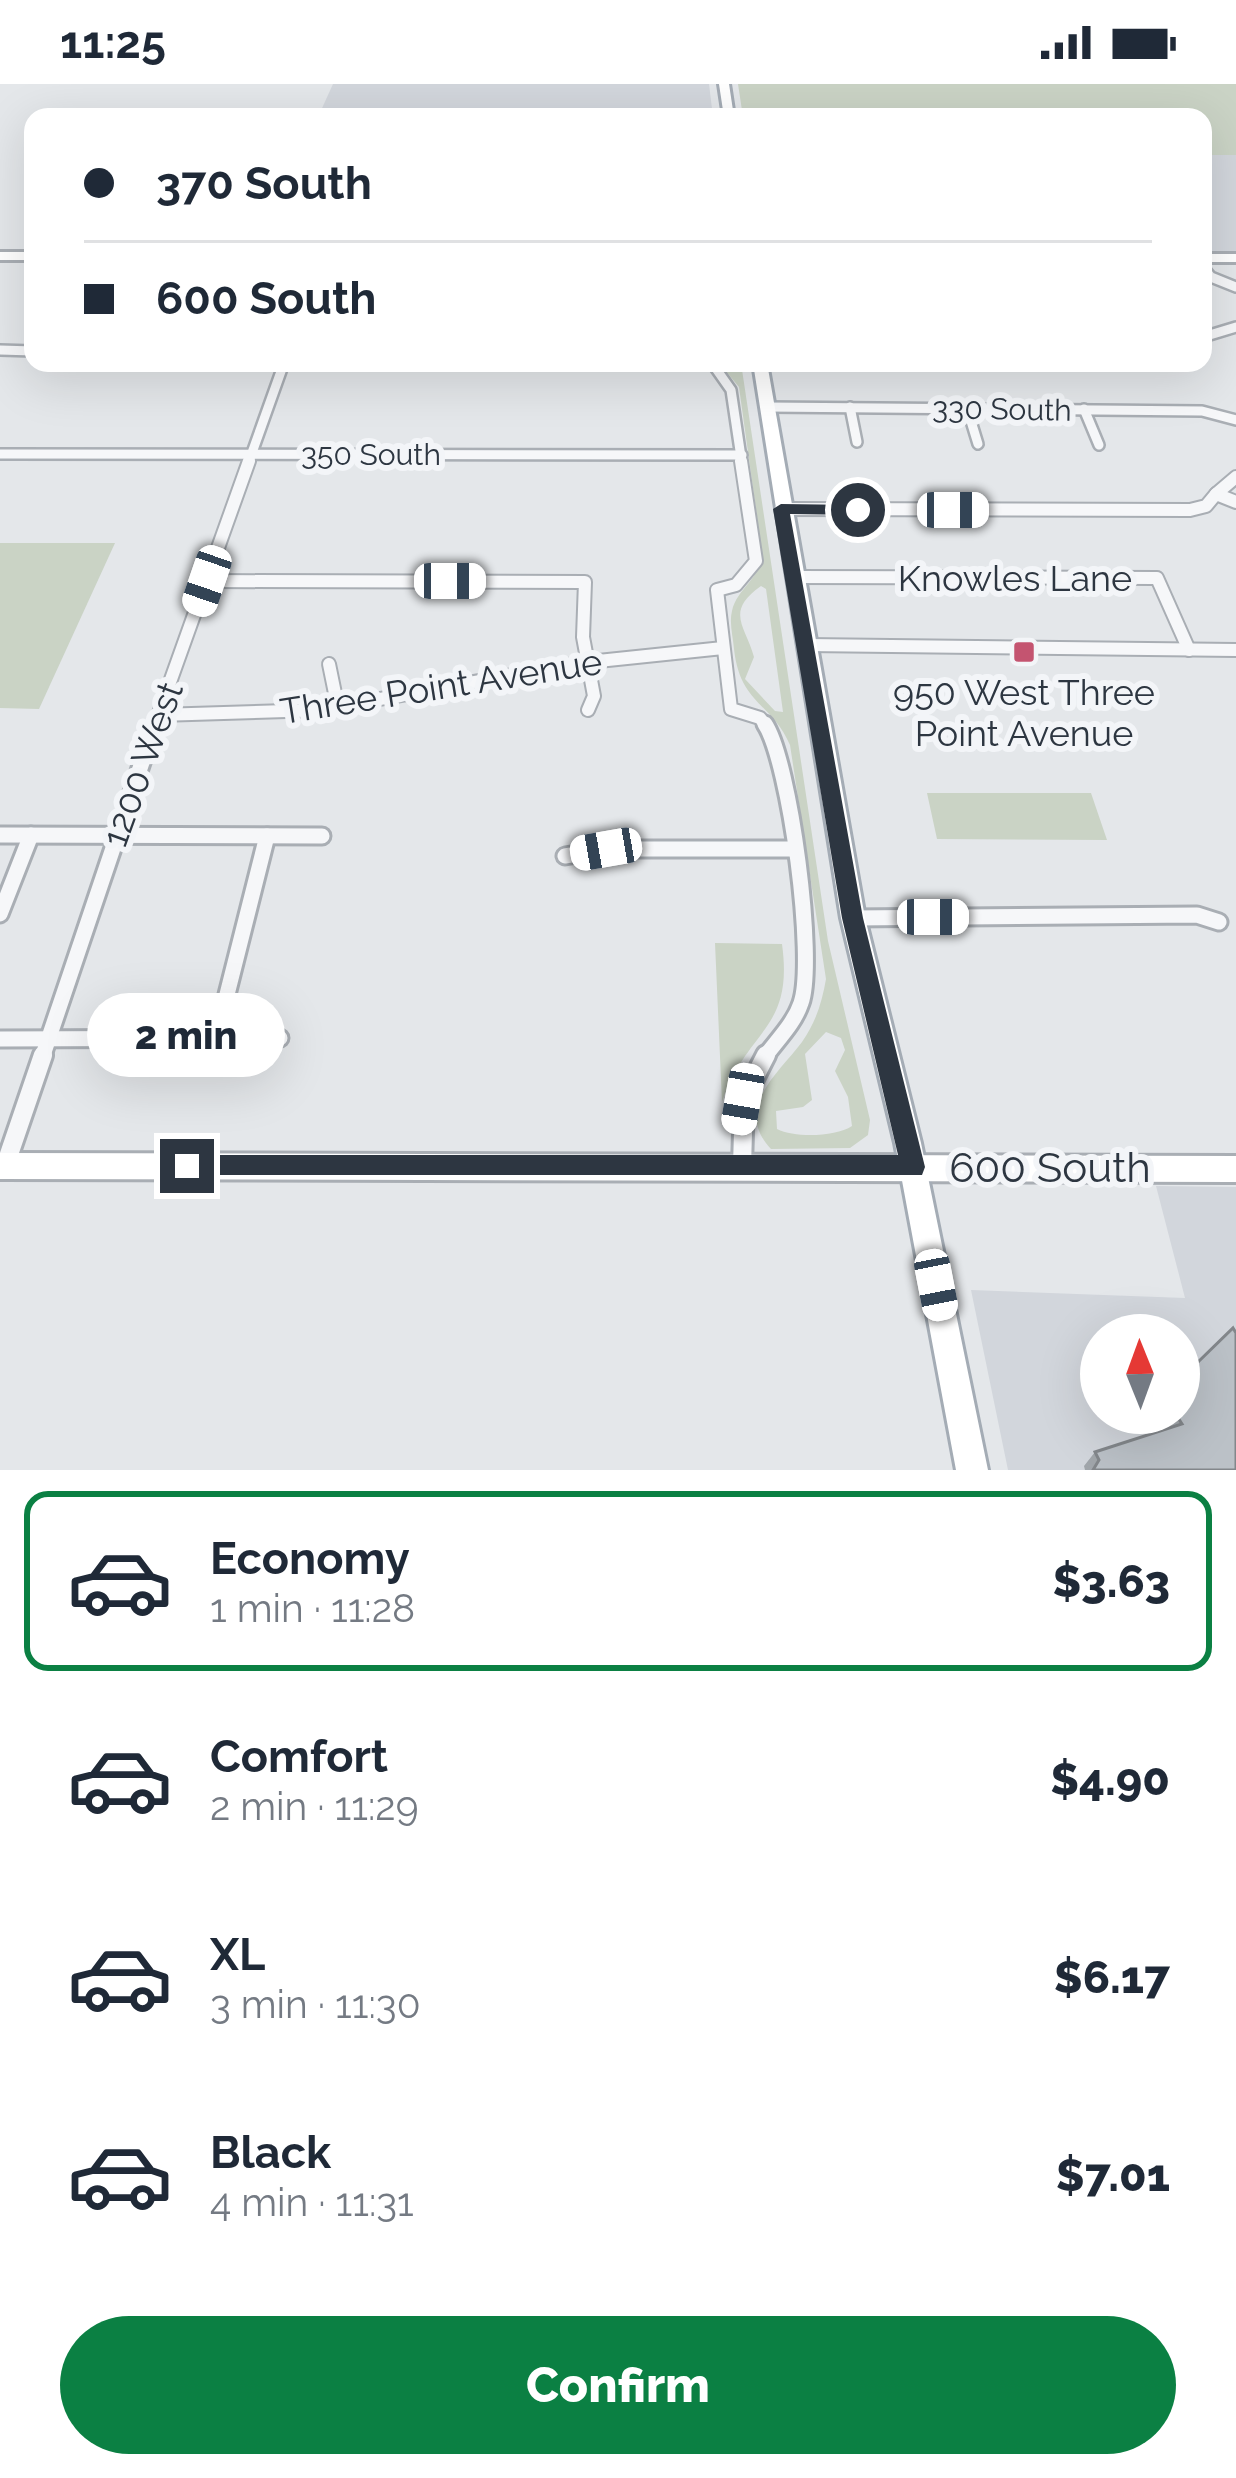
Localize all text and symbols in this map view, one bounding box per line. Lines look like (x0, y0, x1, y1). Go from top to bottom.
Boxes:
text: 11:25 (60, 16, 166, 69)
text: 370 South (156, 157, 372, 210)
text: 600 South (156, 272, 376, 325)
street label: 330 South (932, 390, 1072, 428)
street label: 350 South (301, 437, 441, 472)
route start (831, 483, 885, 537)
car (917, 492, 989, 528)
car (178, 541, 236, 621)
street label: Knowles Lane (898, 557, 1132, 599)
car (414, 563, 486, 599)
marker: 950 West Three Point Avenue (1011, 639, 1037, 665)
street label: Three Point Avenue (277, 640, 605, 732)
place label: 950 West Three Point Avenue (893, 671, 1155, 754)
street label: 1200 West (93, 676, 191, 852)
car (567, 825, 645, 873)
car (897, 899, 969, 935)
callout: 2 min (88, 992, 286, 1076)
text: 2 min (135, 1012, 237, 1058)
car (719, 1060, 767, 1138)
route end (160, 1139, 214, 1193)
street label: 600 South (949, 1143, 1151, 1192)
car (911, 1246, 961, 1324)
north arrow (1080, 1314, 1200, 1434)
map controls (1080, 1314, 1200, 1434)
icon: car (66, 1527, 174, 1635)
text: Economy (210, 1532, 410, 1585)
text: $3.63 (1053, 1555, 1170, 1608)
text: 1 min · 11:28 (210, 1585, 415, 1631)
icon: car (66, 1725, 174, 1833)
text: Comfort (210, 1730, 388, 1783)
text: $4.90 (1050, 1753, 1170, 1806)
text: 2 min · 11:29 (210, 1783, 419, 1829)
icon: car (66, 1923, 174, 2031)
text: XL (210, 1928, 265, 1981)
text: $6.17 (1054, 1951, 1170, 2004)
text: 3 min · 11:30 (210, 1981, 421, 2027)
icon: car (66, 2121, 174, 2229)
text: Black (210, 2126, 331, 2179)
text: $7.01 (1056, 2149, 1170, 2202)
text: 4 min · 11:31 (210, 2179, 414, 2225)
button: Confirm (60, 2316, 1176, 2454)

